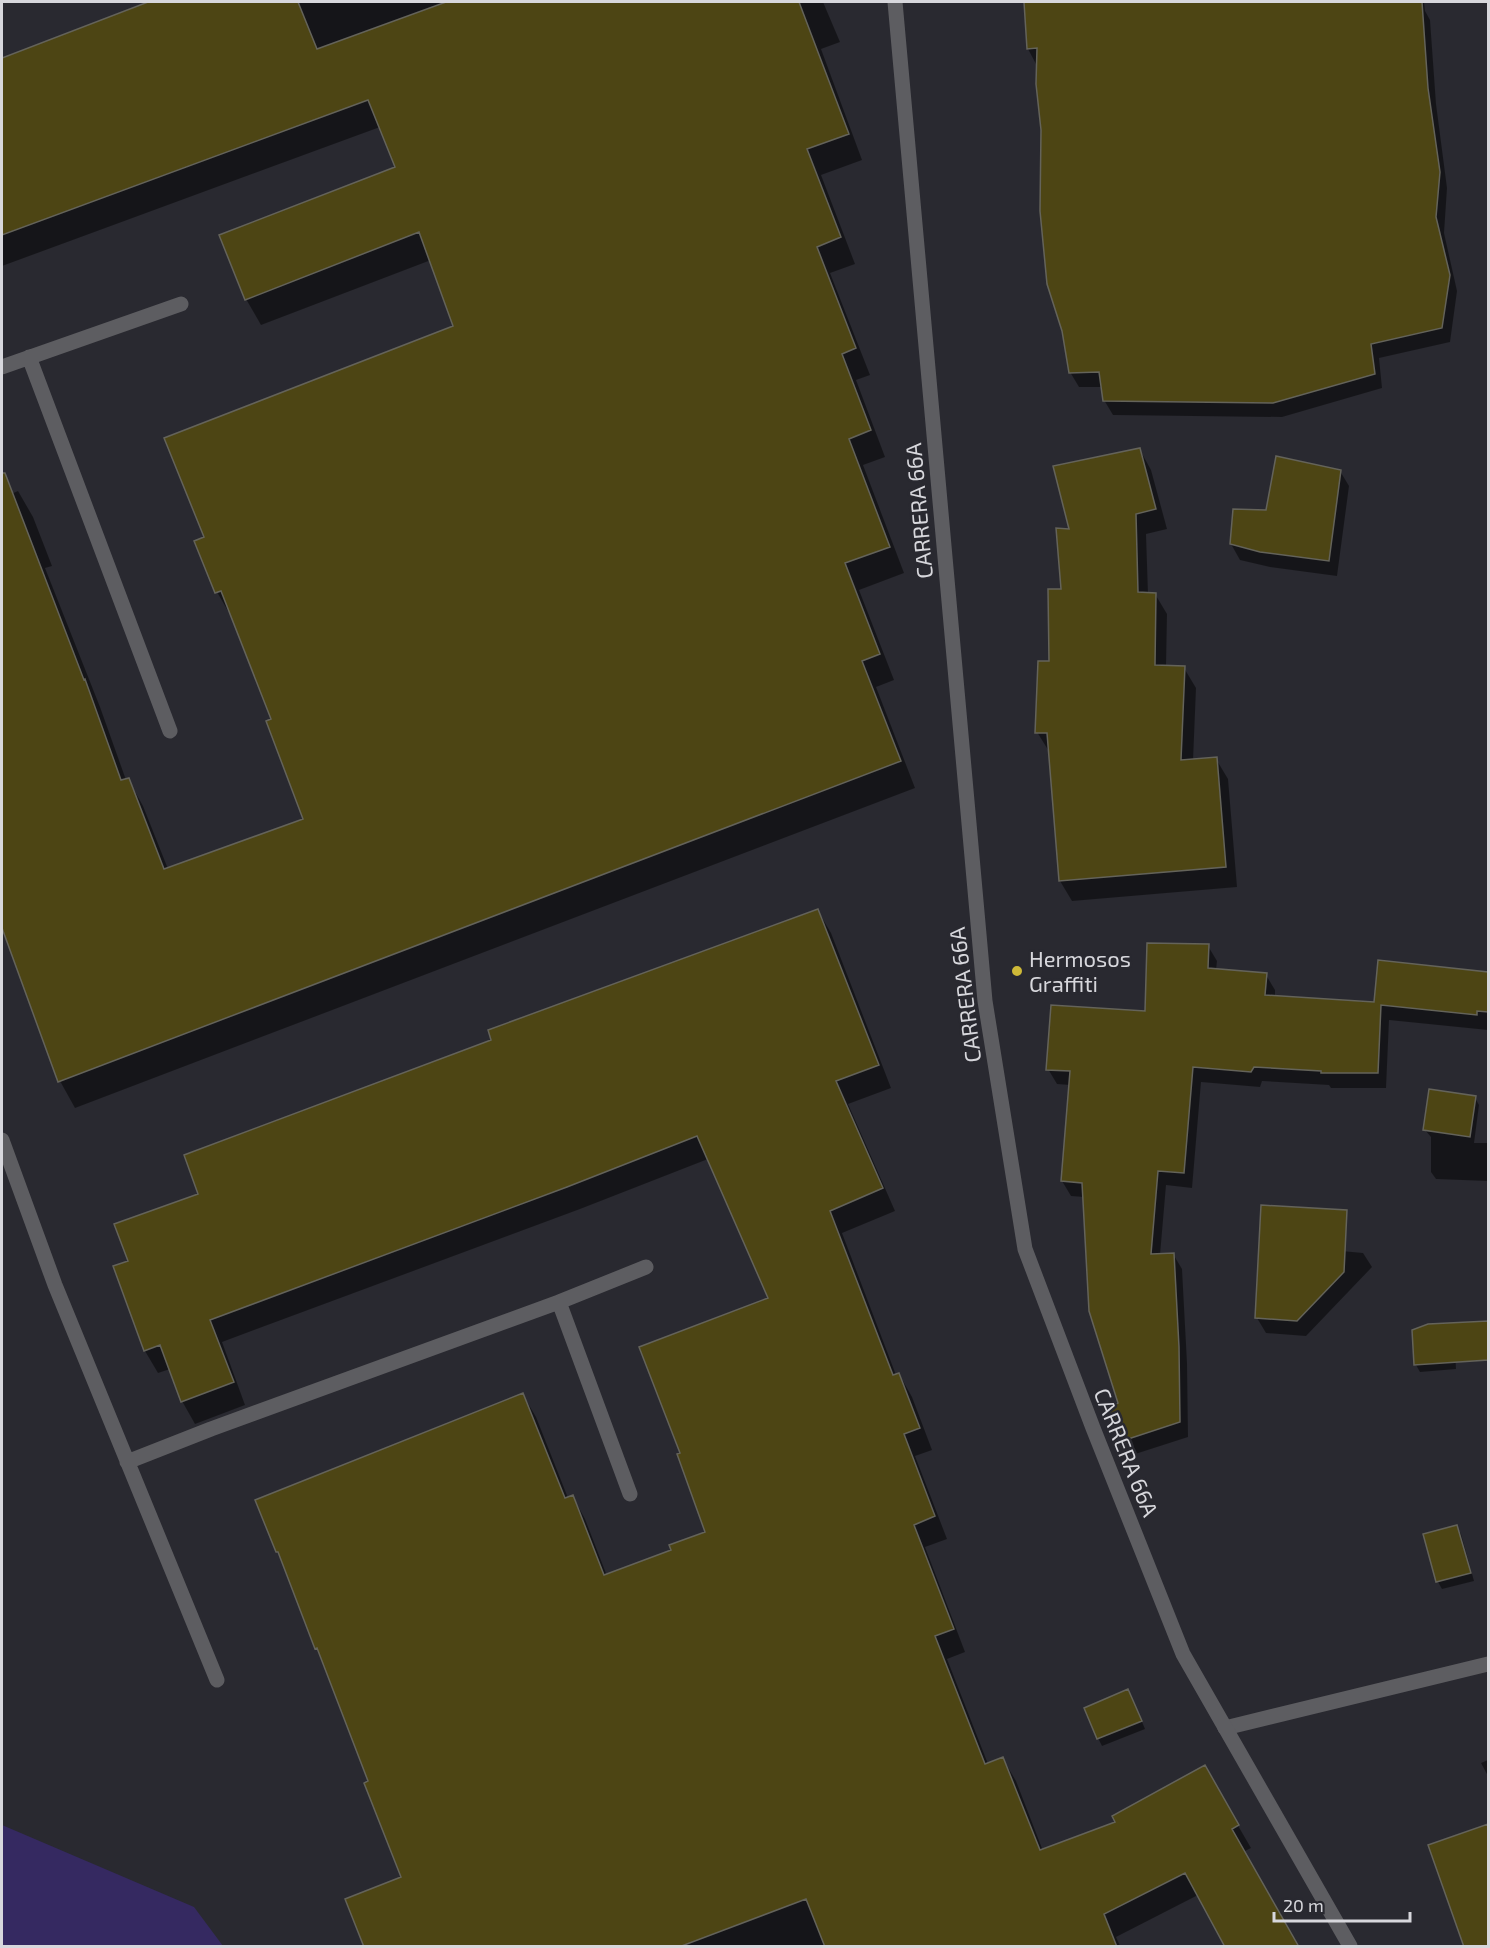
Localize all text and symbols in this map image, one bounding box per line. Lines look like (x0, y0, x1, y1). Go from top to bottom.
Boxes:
street label: CARRERA 66A (899, 442, 937, 580)
street label: CARRERA 66A (943, 925, 985, 1064)
place label: Hermosos Graffiti (1029, 945, 1131, 996)
marker: Hermosos Graffiti (1010, 964, 1024, 978)
street label: CARRERA 66A (1089, 1384, 1165, 1520)
scale bar (1274, 1885, 1410, 1923)
text: 20 m (1283, 1894, 1324, 1916)

